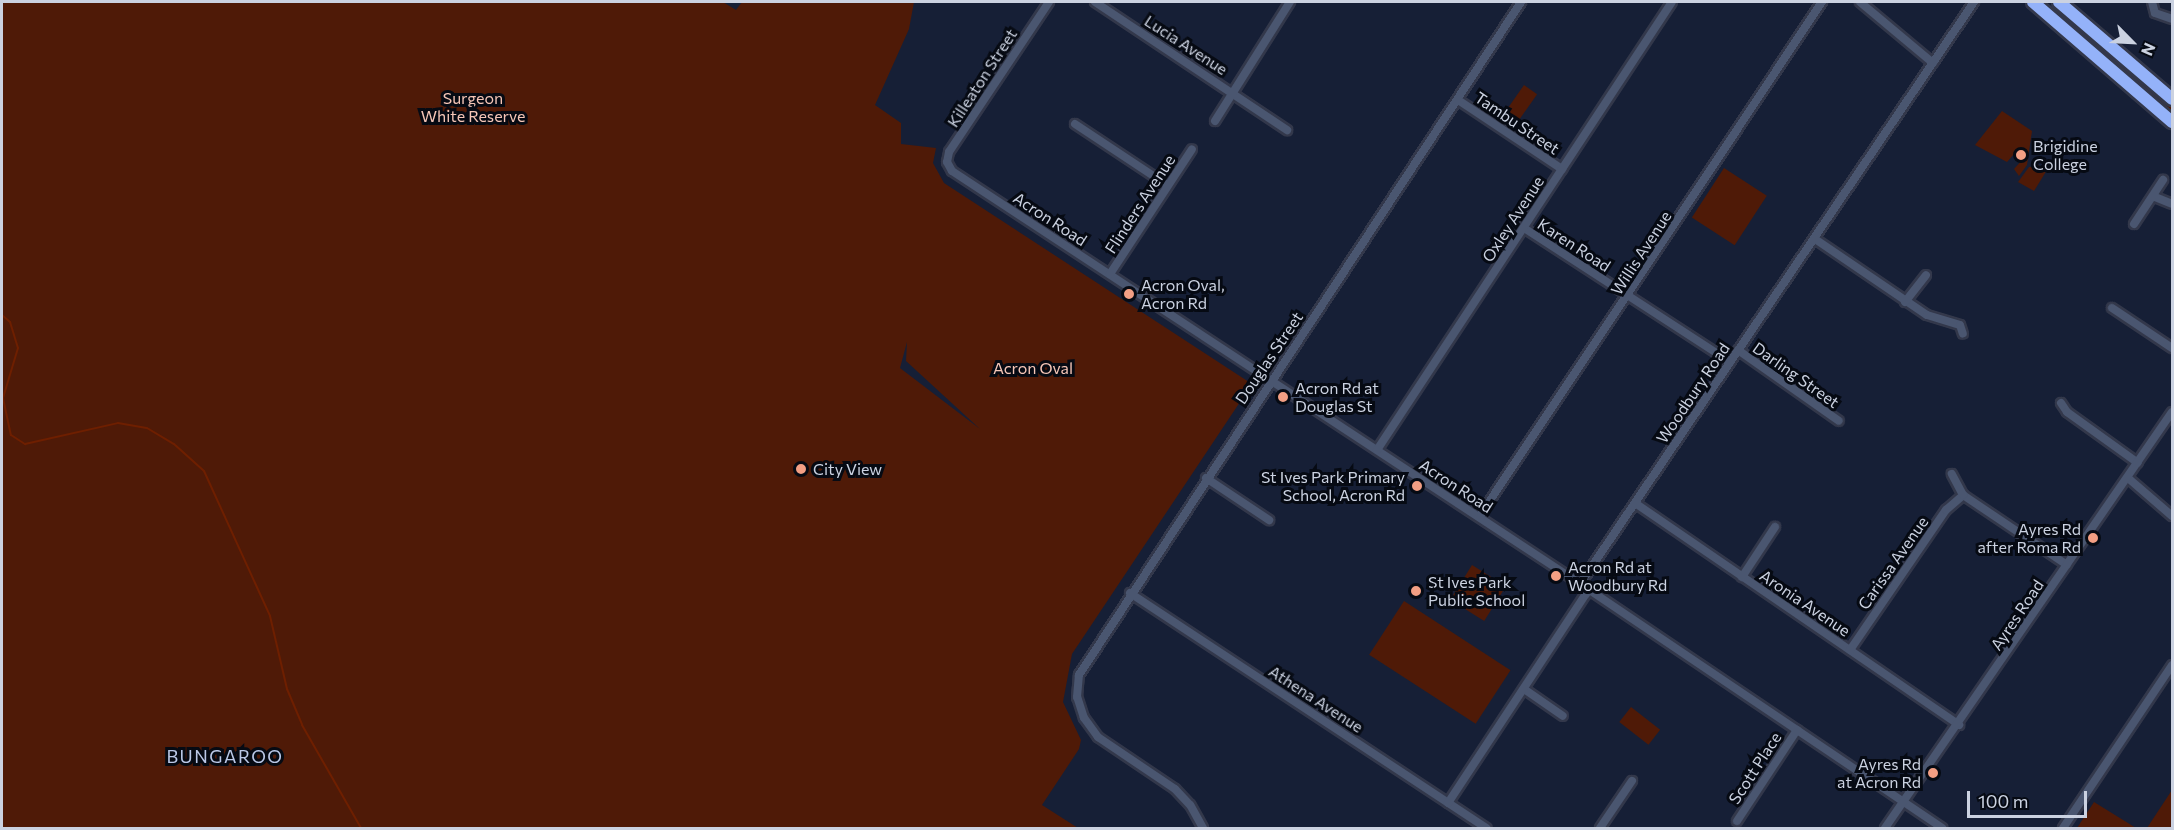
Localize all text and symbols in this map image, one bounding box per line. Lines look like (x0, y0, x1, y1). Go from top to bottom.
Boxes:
street label: Lucia Avenue (1141, 11, 1231, 79)
north arrow (2102, 12, 2162, 72)
street label: Killeaton Street (943, 25, 1021, 131)
text: N (2138, 40, 2160, 59)
park label: Surgeon White Reserve (421, 88, 525, 126)
street label: Tambu Street (1471, 88, 1563, 158)
place label: Brigidine College (2033, 136, 2098, 174)
marker: Brigidine College (2014, 148, 2028, 162)
street label: Flinders Avenue (1101, 151, 1179, 257)
street label: Oxley Avenue (1478, 173, 1548, 265)
street label: Acron Road (1010, 188, 1090, 250)
street label: Willis Avenue (1607, 207, 1675, 299)
street label: Karen Road (1534, 214, 1614, 276)
place label: Acron Oval, Acron Rd (1141, 275, 1225, 313)
marker: Acron Oval, Acron Rd (1122, 287, 1136, 301)
street label: Douglas Street (1231, 308, 1307, 408)
street label: Darling Street (1749, 338, 1843, 412)
street label: Woodbury Road (1652, 339, 1734, 447)
park label: Acron Oval (993, 358, 1073, 378)
place label: Acron Rd at Douglas St (1295, 378, 1379, 416)
marker: Acron Rd at Douglas St (1276, 390, 1290, 404)
street label: Acron Road (1416, 455, 1496, 517)
place label: City View (813, 459, 882, 479)
marker: City View (794, 462, 808, 476)
place label: St Ives Park Primary School, Acron Rd (1261, 467, 1405, 505)
marker: St Ives Park Primary School, Acron Rd (1410, 479, 1424, 493)
street label: Carissa Avenue (1854, 513, 1932, 613)
place label: Ayres Rd after Roma Rd (1977, 519, 2081, 557)
marker: Ayres Rd after Roma Rd (2086, 531, 2100, 545)
place label: Acron Rd at Woodbury Rd (1568, 557, 1667, 595)
street label: Aronia Avenue (1756, 566, 1854, 640)
marker: Acron Rd at Woodbury Rd (1549, 569, 1563, 583)
place label: St Ives Park Public School (1428, 572, 1525, 610)
street label: Ayres Road (1986, 576, 2048, 654)
marker: St Ives Park Public School (1409, 584, 1423, 598)
street label: Athena Avenue (1265, 661, 1367, 737)
street label: Scott Place (1725, 728, 1785, 808)
district label: BUNGAROO (166, 745, 284, 767)
place label: Ayres Rd at Acron Rd (1837, 754, 1921, 792)
marker: Ayres Rd at Acron Rd (1926, 766, 1940, 780)
scale bar (1970, 779, 2090, 817)
text: 100 m (1978, 790, 2028, 812)

